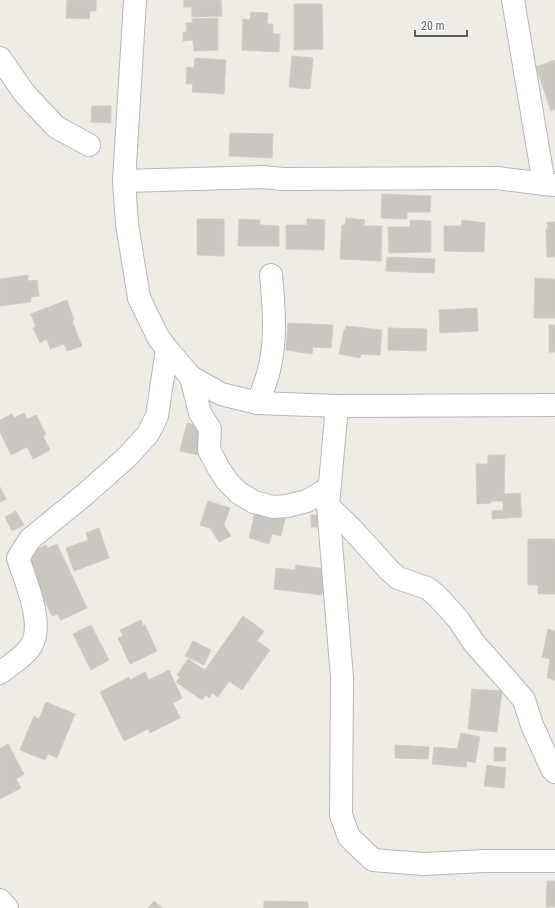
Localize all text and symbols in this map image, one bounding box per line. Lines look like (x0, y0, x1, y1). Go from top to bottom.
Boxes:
scale bar (415, 12, 467, 38)
text: 20 m (421, 19, 445, 33)

